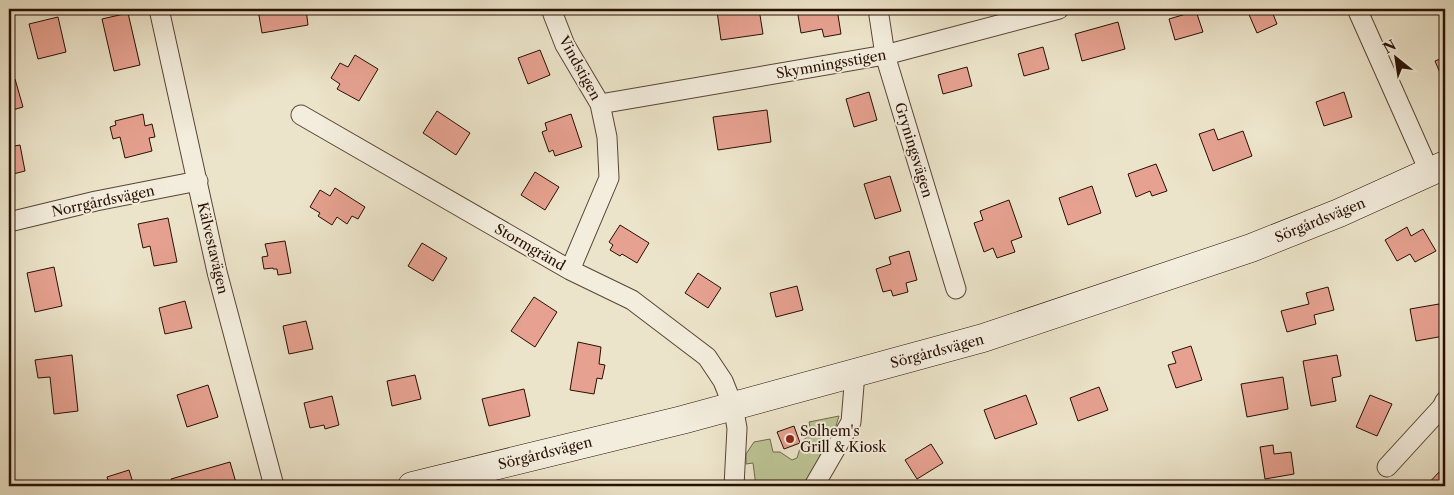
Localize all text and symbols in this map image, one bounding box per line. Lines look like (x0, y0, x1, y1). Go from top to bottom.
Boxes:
street label: Vindstigen (554, 32, 605, 104)
north arrow (1372, 32, 1422, 82)
text: N (1380, 36, 1399, 58)
street label: Skymningsstigen (775, 45, 888, 83)
street label: Gryningsvägen (891, 100, 937, 200)
street label: Norrgårdsvägen (50, 181, 156, 221)
street label: Sörgårdsvägen (1272, 194, 1368, 246)
street label: Kälvestavägen (194, 200, 232, 296)
street label: Stormgränd (491, 220, 569, 275)
street label: Sörgårdsvägen (888, 330, 986, 372)
place label: Solhem's Grill & Kiosk (800, 422, 887, 456)
street label: Sörgårdsvägen (496, 433, 594, 473)
marker: Solhem's Grill & Kiosk (784, 433, 796, 445)

